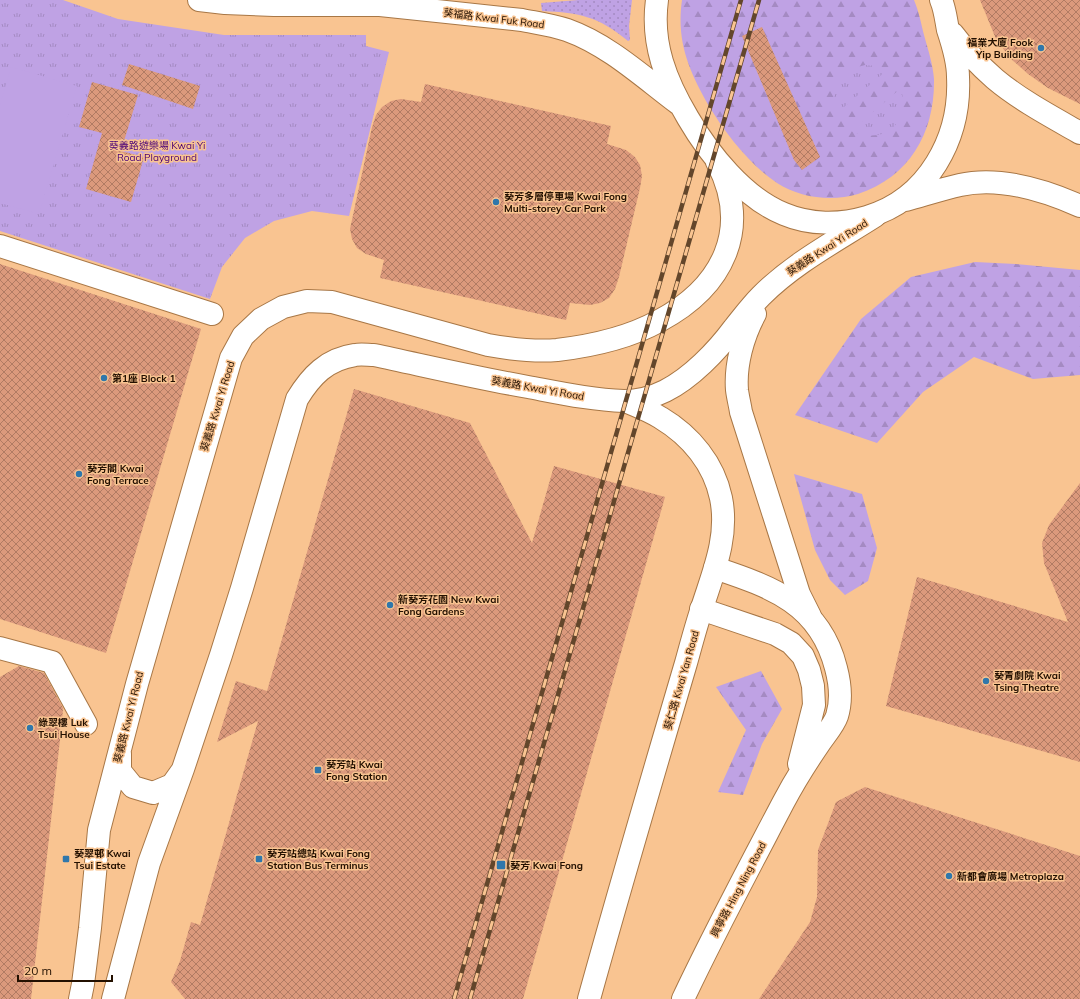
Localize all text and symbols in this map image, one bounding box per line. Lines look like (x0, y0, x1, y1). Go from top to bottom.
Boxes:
street label: 葵福路 Kwai Fuk Road (443, 6, 545, 31)
place label: 福業大廈 Fook Yip Building (967, 36, 1033, 61)
marker: 福業大廈 Fook Yip Building (1036, 43, 1046, 53)
park label: 葵義路遊樂場 Kwai Yi Road Playground (109, 139, 205, 164)
place label: 葵芳多層停車場 Kwai Fong Multi-storey Car Park (504, 190, 627, 215)
marker: 葵芳多層停車場 Kwai Fong Multi-storey Car Park (491, 197, 501, 207)
street label: 葵義路 Kwai Yi Road (784, 216, 870, 278)
street label: 葵義路 Kwai Yi Road (198, 359, 237, 453)
place label: 第1座 Block 1 (112, 372, 175, 385)
marker: 第1座 Block 1 (99, 373, 109, 383)
street label: 葵義路 Kwai Yi Road (491, 374, 585, 403)
place label: 葵芳閣 Kwai Fong Terrace (87, 462, 149, 487)
marker: 葵芳閣 Kwai Fong Terrace (74, 469, 84, 479)
place label: 新葵芳花園 New Kwai Fong Gardens (398, 593, 499, 618)
marker: 新葵芳花園 New Kwai Fong Gardens (385, 600, 395, 610)
street label: 葵仁路 Kwai Yan Road (661, 629, 702, 731)
place label: 葵青劇院 Kwai Tsing Theatre (994, 669, 1061, 694)
street label: 葵義路 Kwai Yi Road (111, 670, 146, 764)
marker: 葵青劇院 Kwai Tsing Theatre (981, 676, 991, 686)
place label: 綠翠樓 Luk Tsui House (38, 716, 90, 741)
marker: 綠翠樓 Luk Tsui House (25, 723, 35, 733)
place label: 葵芳站 Kwai Fong Station (326, 758, 387, 783)
marker: 葵芳站 Kwai Fong Station (313, 765, 323, 775)
street label: 興寧路 Hing Ning Road (708, 839, 769, 939)
place label: 葵翠邨 Kwai Tsui Estate (74, 847, 131, 872)
place label: 葵芳站總站 Kwai Fong Station Bus Terminus (267, 847, 370, 872)
marker: 葵翠邨 Kwai Tsui Estate (61, 854, 71, 864)
marker: 葵芳站總站 Kwai Fong Station Bus Terminus (254, 854, 264, 864)
marker: 葵芳 Kwai Fong (495, 859, 507, 871)
place label: 葵芳 Kwai Fong (510, 859, 583, 872)
place label: 新都會廣場 Metroplaza (957, 870, 1064, 883)
marker: 新都會廣場 Metroplaza (944, 871, 954, 881)
scale bar (18, 957, 112, 983)
text: 20 m (24, 963, 52, 978)

